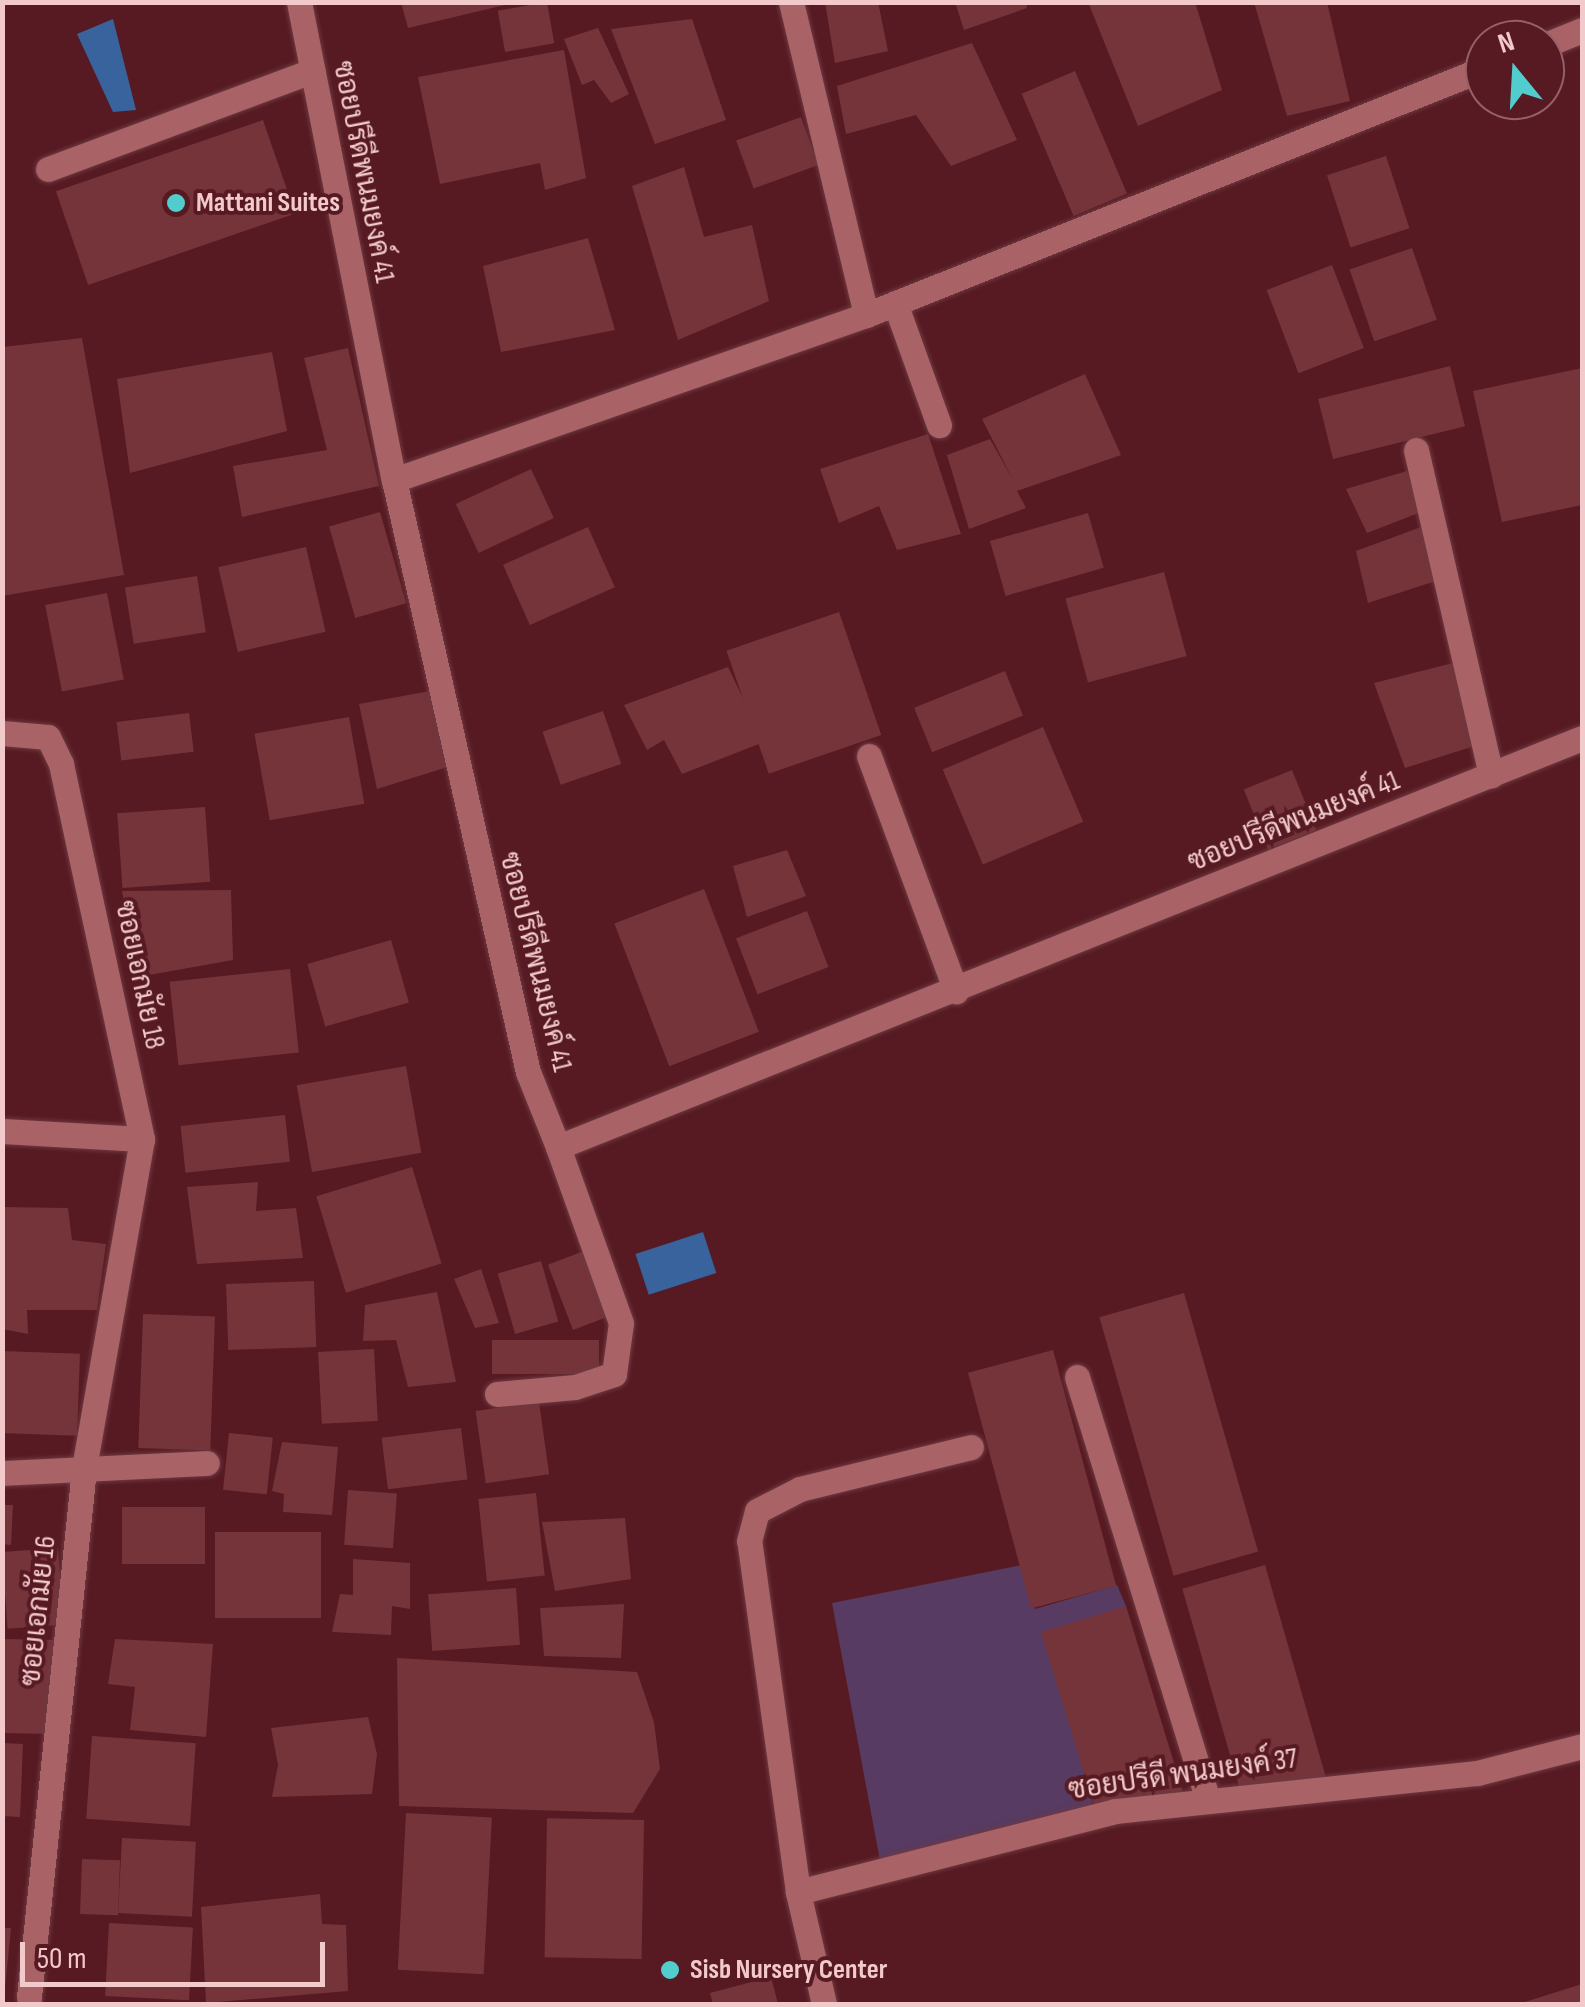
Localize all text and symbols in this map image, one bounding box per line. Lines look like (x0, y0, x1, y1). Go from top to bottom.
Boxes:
north arrow (1465, 20, 1565, 120)
text: N (1494, 25, 1518, 61)
street label: ซอยปรีดีพนมยงค์ 41 (325, 58, 401, 286)
place label: Mattani Suites (196, 186, 340, 220)
marker: Mattani Suites (165, 192, 187, 214)
street label: ซอยปรีดีพนมยงค์ 41 (1183, 764, 1405, 880)
street label: ซอยปรีดีพนมยงค์ 41 (491, 849, 579, 1075)
street label: ซอยเอกมัย 18 (107, 898, 171, 1052)
street label: ซอยเอกมัย 16 (14, 1534, 64, 1688)
street label: ซอยปรีดี พนมยงค์ 37 (1066, 1742, 1300, 1808)
scale bar (25, 1922, 330, 1984)
text: 50 m (37, 1941, 86, 1977)
place label: Sisb Nursery Center (690, 1953, 887, 1987)
marker: Sisb Nursery Center (659, 1959, 681, 1981)

